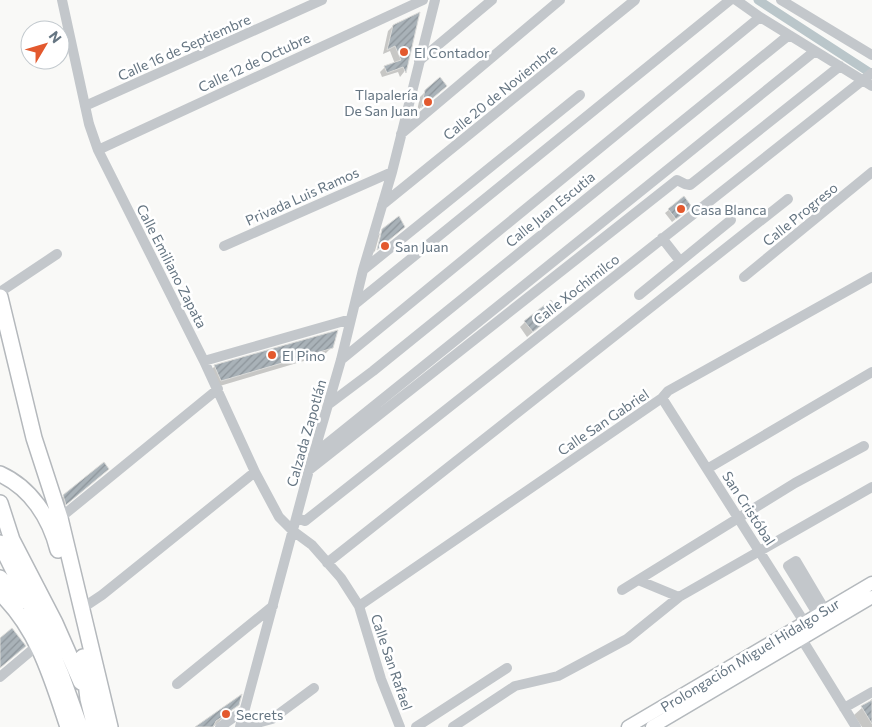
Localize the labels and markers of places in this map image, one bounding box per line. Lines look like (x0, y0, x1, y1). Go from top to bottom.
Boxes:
place label: El Contador (414, 44, 490, 61)
marker: El Contador (398, 46, 410, 58)
place label: Tlapalería De San Juan (344, 86, 418, 119)
marker: Tlapalería De San Juan (422, 96, 434, 108)
place label: Casa Blanca (691, 201, 766, 218)
marker: Casa Blanca (675, 203, 687, 215)
place label: San Juan (395, 238, 448, 255)
marker: San Juan (379, 240, 391, 252)
place label: El Pino (282, 347, 325, 364)
marker: El Pino (266, 349, 278, 361)
place label: Secrets (236, 706, 283, 723)
marker: Secrets (220, 708, 232, 720)

